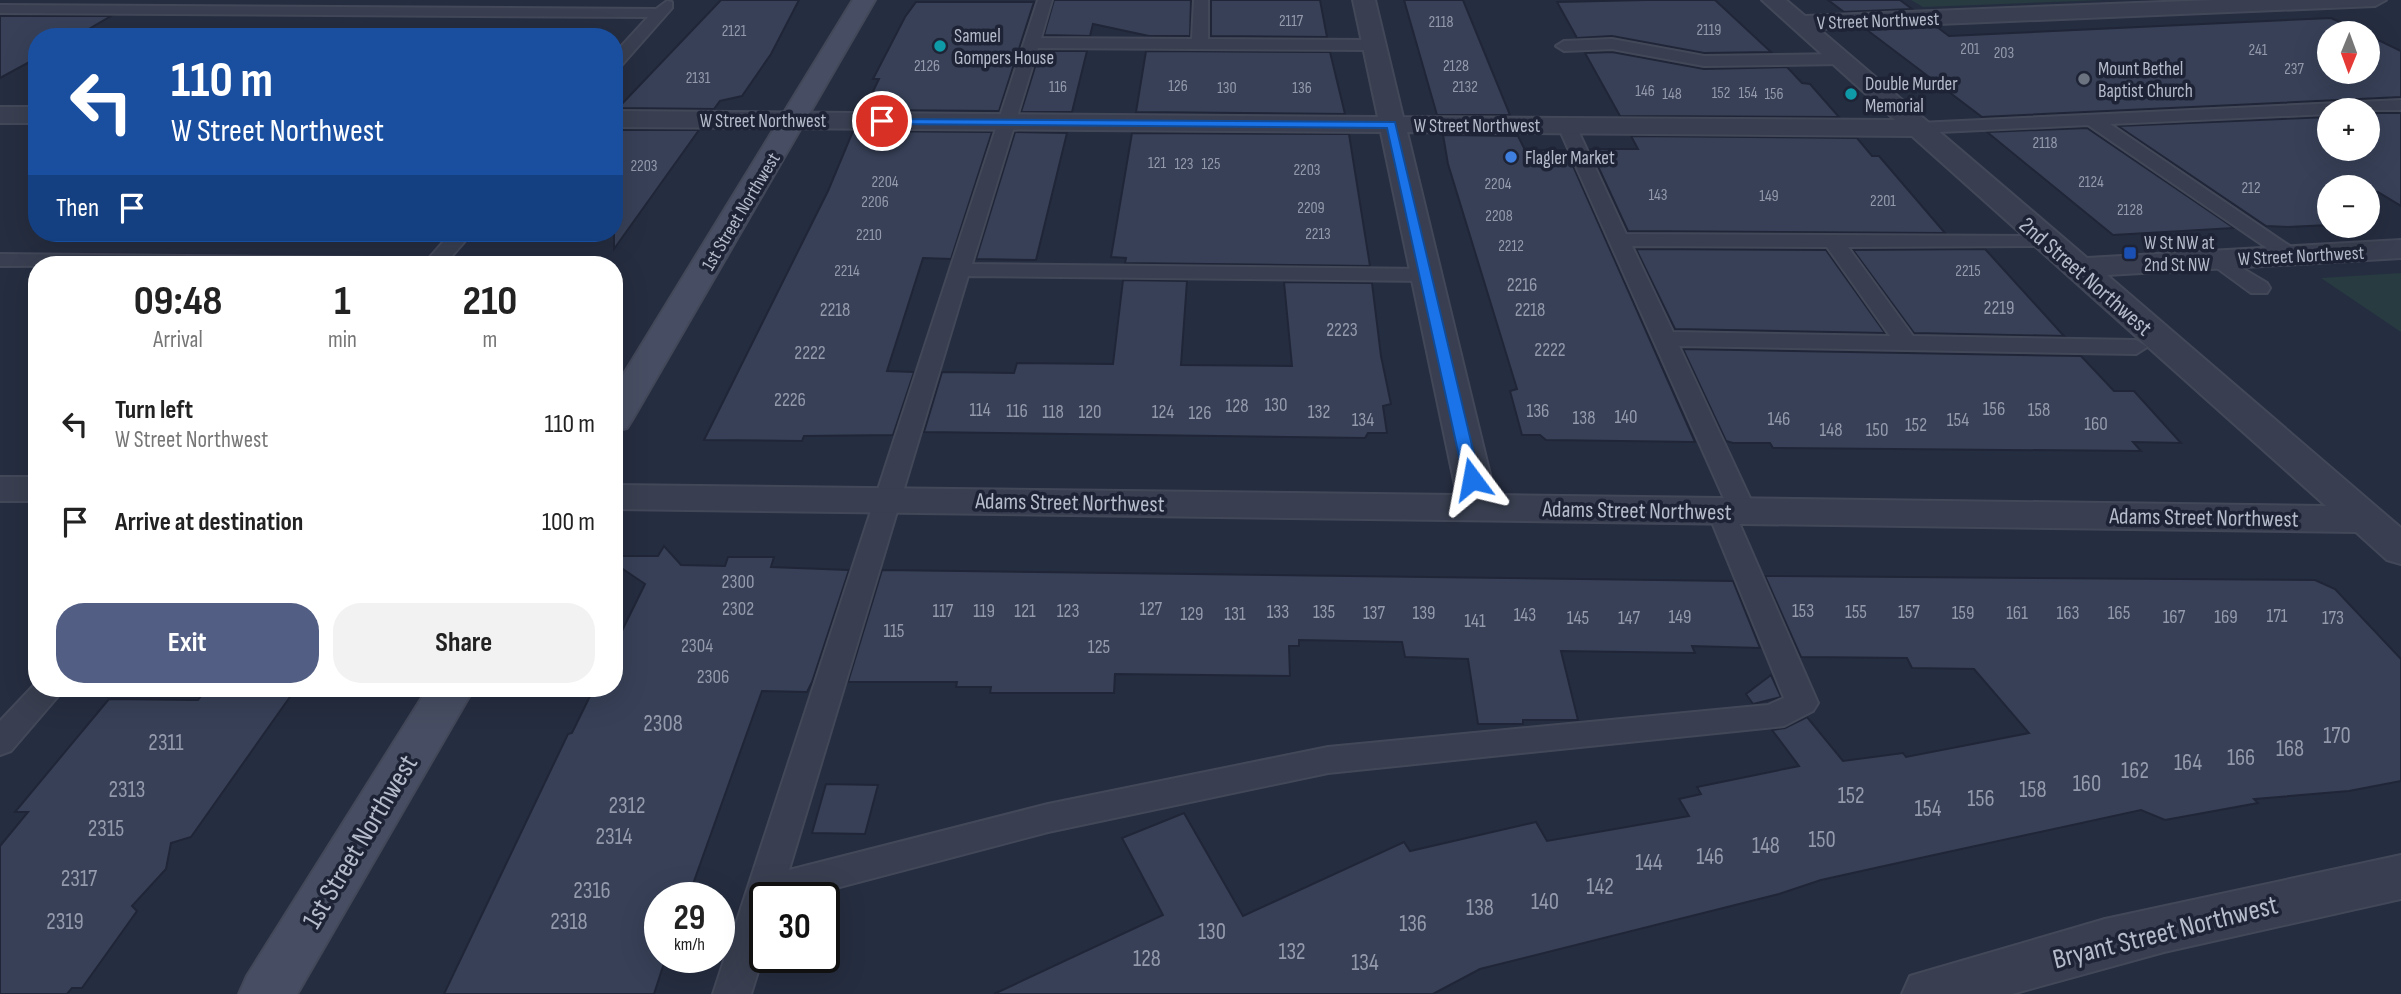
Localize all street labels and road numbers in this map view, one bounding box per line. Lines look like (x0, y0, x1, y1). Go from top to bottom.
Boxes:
street label: V Street Northwest (1816, 8, 1940, 35)
street label: W Street Northwest (700, 110, 826, 133)
street label: W Street Northwest (1414, 115, 1540, 138)
street label: 1st Street Northwest (697, 148, 786, 275)
street label: 2nd Street Northwest (2013, 211, 2158, 342)
street label: W Street Northwest (2237, 242, 2365, 271)
street label: Adams Street Northwest (974, 487, 1165, 519)
street label: Adams Street Northwest (1541, 495, 1732, 527)
street label: Adams Street Northwest (2108, 502, 2299, 534)
street label: 1st Street Northwest (296, 749, 425, 935)
street label: Bryant Street Northwest (2049, 889, 2281, 976)

